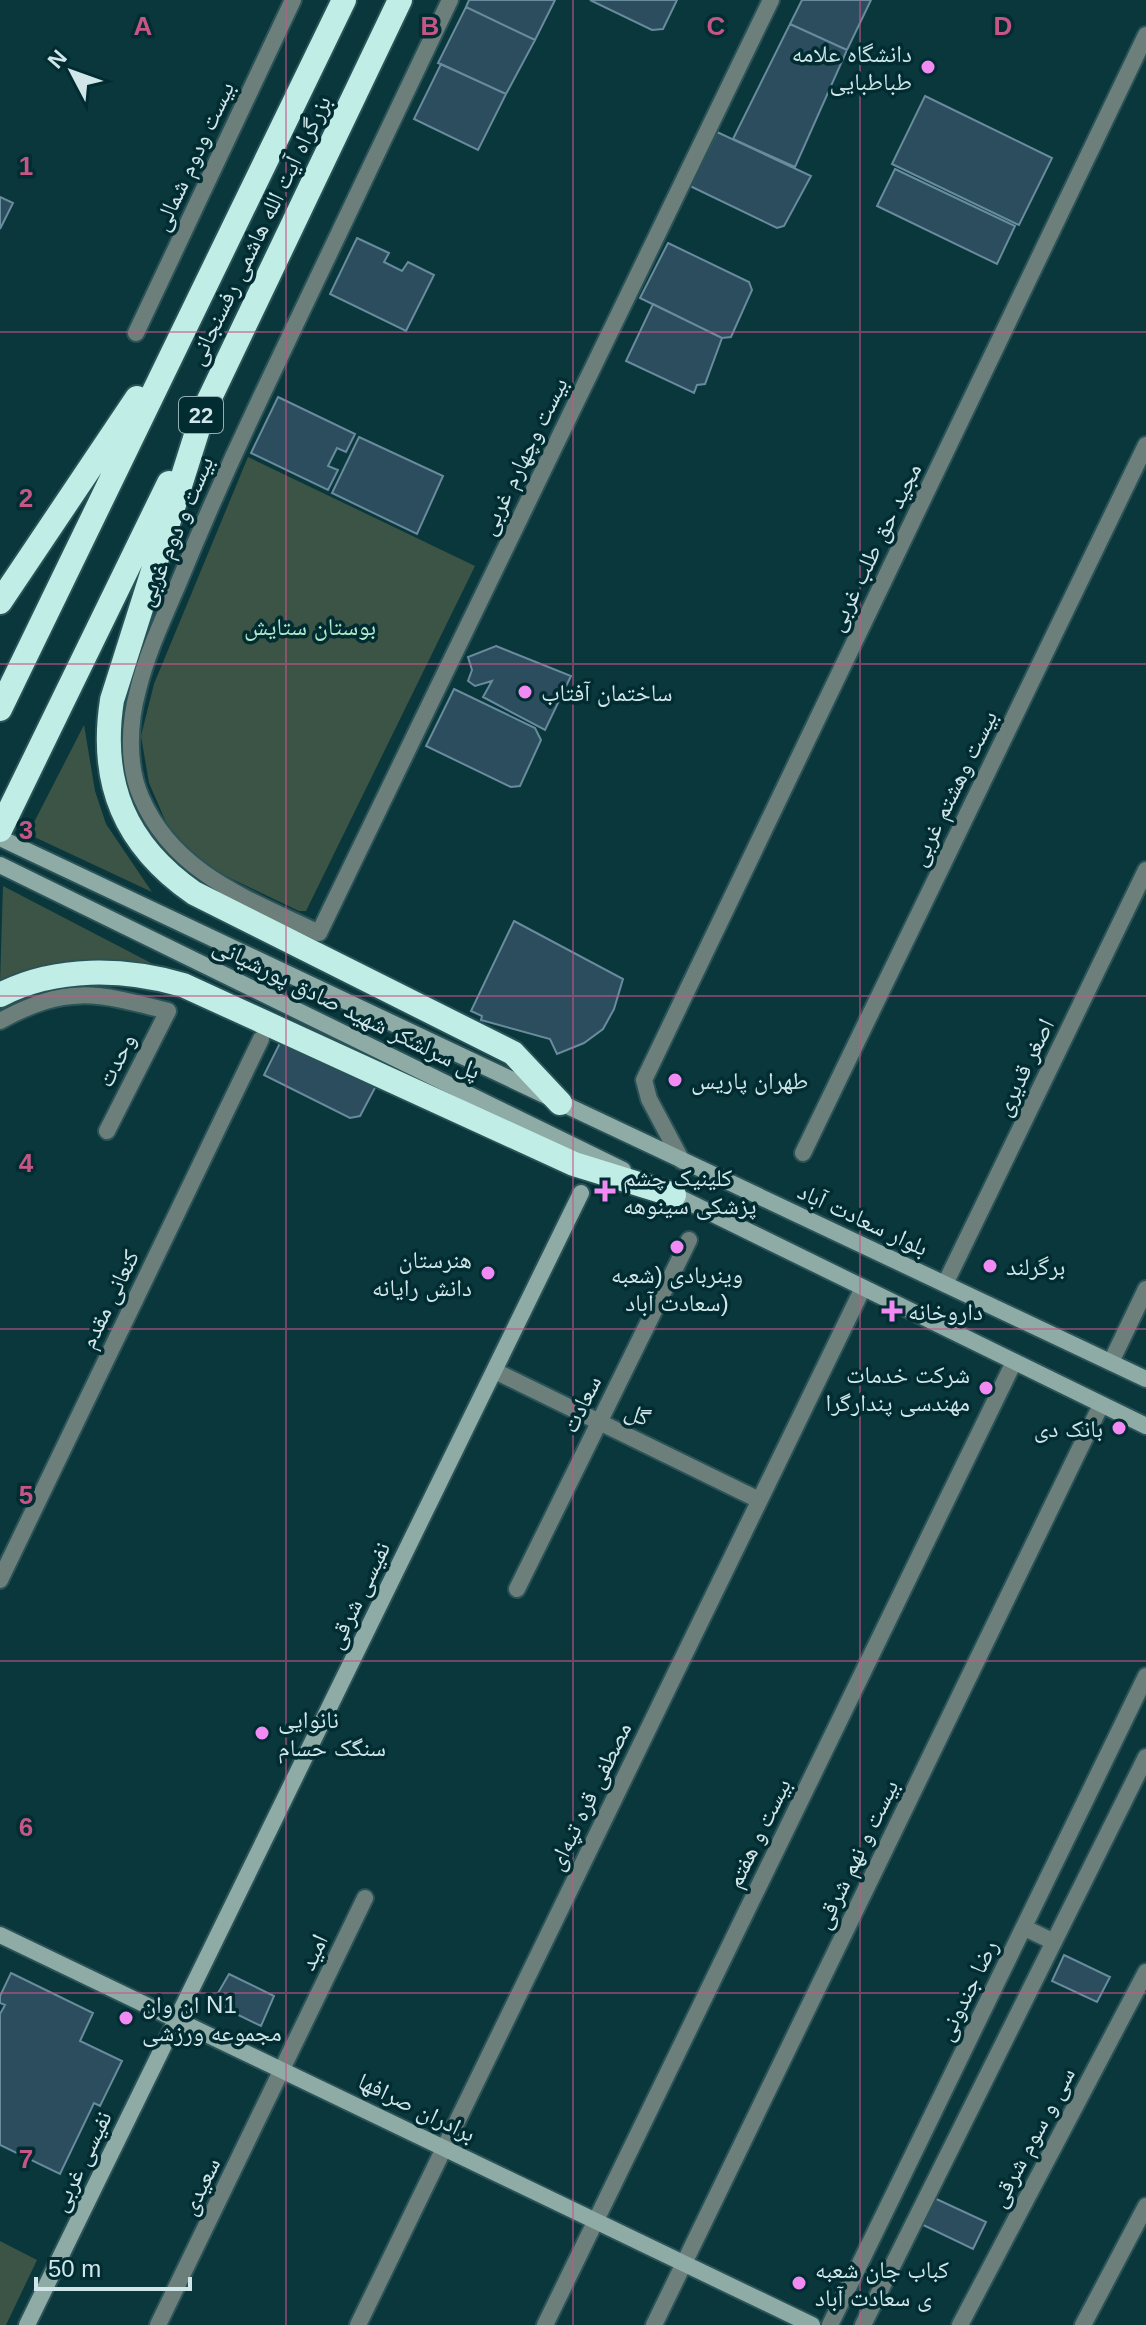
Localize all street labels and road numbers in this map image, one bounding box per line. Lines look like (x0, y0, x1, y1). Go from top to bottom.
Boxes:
street label: بیست ودوم شمالی (147, 77, 242, 236)
street label: بزرگراه آیت الله هاشمی رفسنجانی (182, 91, 337, 370)
street label: بیست وچهارم غربی (473, 373, 575, 540)
road number: 22 (179, 397, 223, 433)
street label: بیست و دوم غربی (131, 452, 221, 611)
street label: مجید حق طلب غربی (822, 458, 927, 636)
street label: بیست وهشتم غربی (904, 706, 1005, 871)
street label: پل سرلشکر شهید صادق پورشیانی (208, 931, 485, 1086)
street label: اصغر قدیری (989, 1014, 1060, 1121)
street label: وحدت (91, 1029, 141, 1091)
street label: بلوار سعادت آباد (793, 1177, 932, 1262)
street label: کنعانی مقدم (74, 1245, 147, 1354)
street label: سعادت (556, 1371, 606, 1437)
street label: گل (621, 1397, 655, 1432)
street label: نفیسی شرقی (321, 1537, 396, 1653)
street label: مصطفی قره تپه‌ای (541, 1717, 638, 1875)
street label: بیست و هفتم (720, 1774, 799, 1893)
street label: بیست و نهم شرقی (808, 1775, 906, 1934)
street label: امید (293, 1930, 333, 1975)
street label: رضا جندونی (931, 1935, 1004, 2045)
street label: سی و سوم شرقی (984, 2063, 1083, 2213)
street label: برادران صرافها (353, 2067, 480, 2148)
street label: نفیسی غربی (45, 2106, 118, 2216)
street label: سعیدی (175, 2153, 226, 2220)

